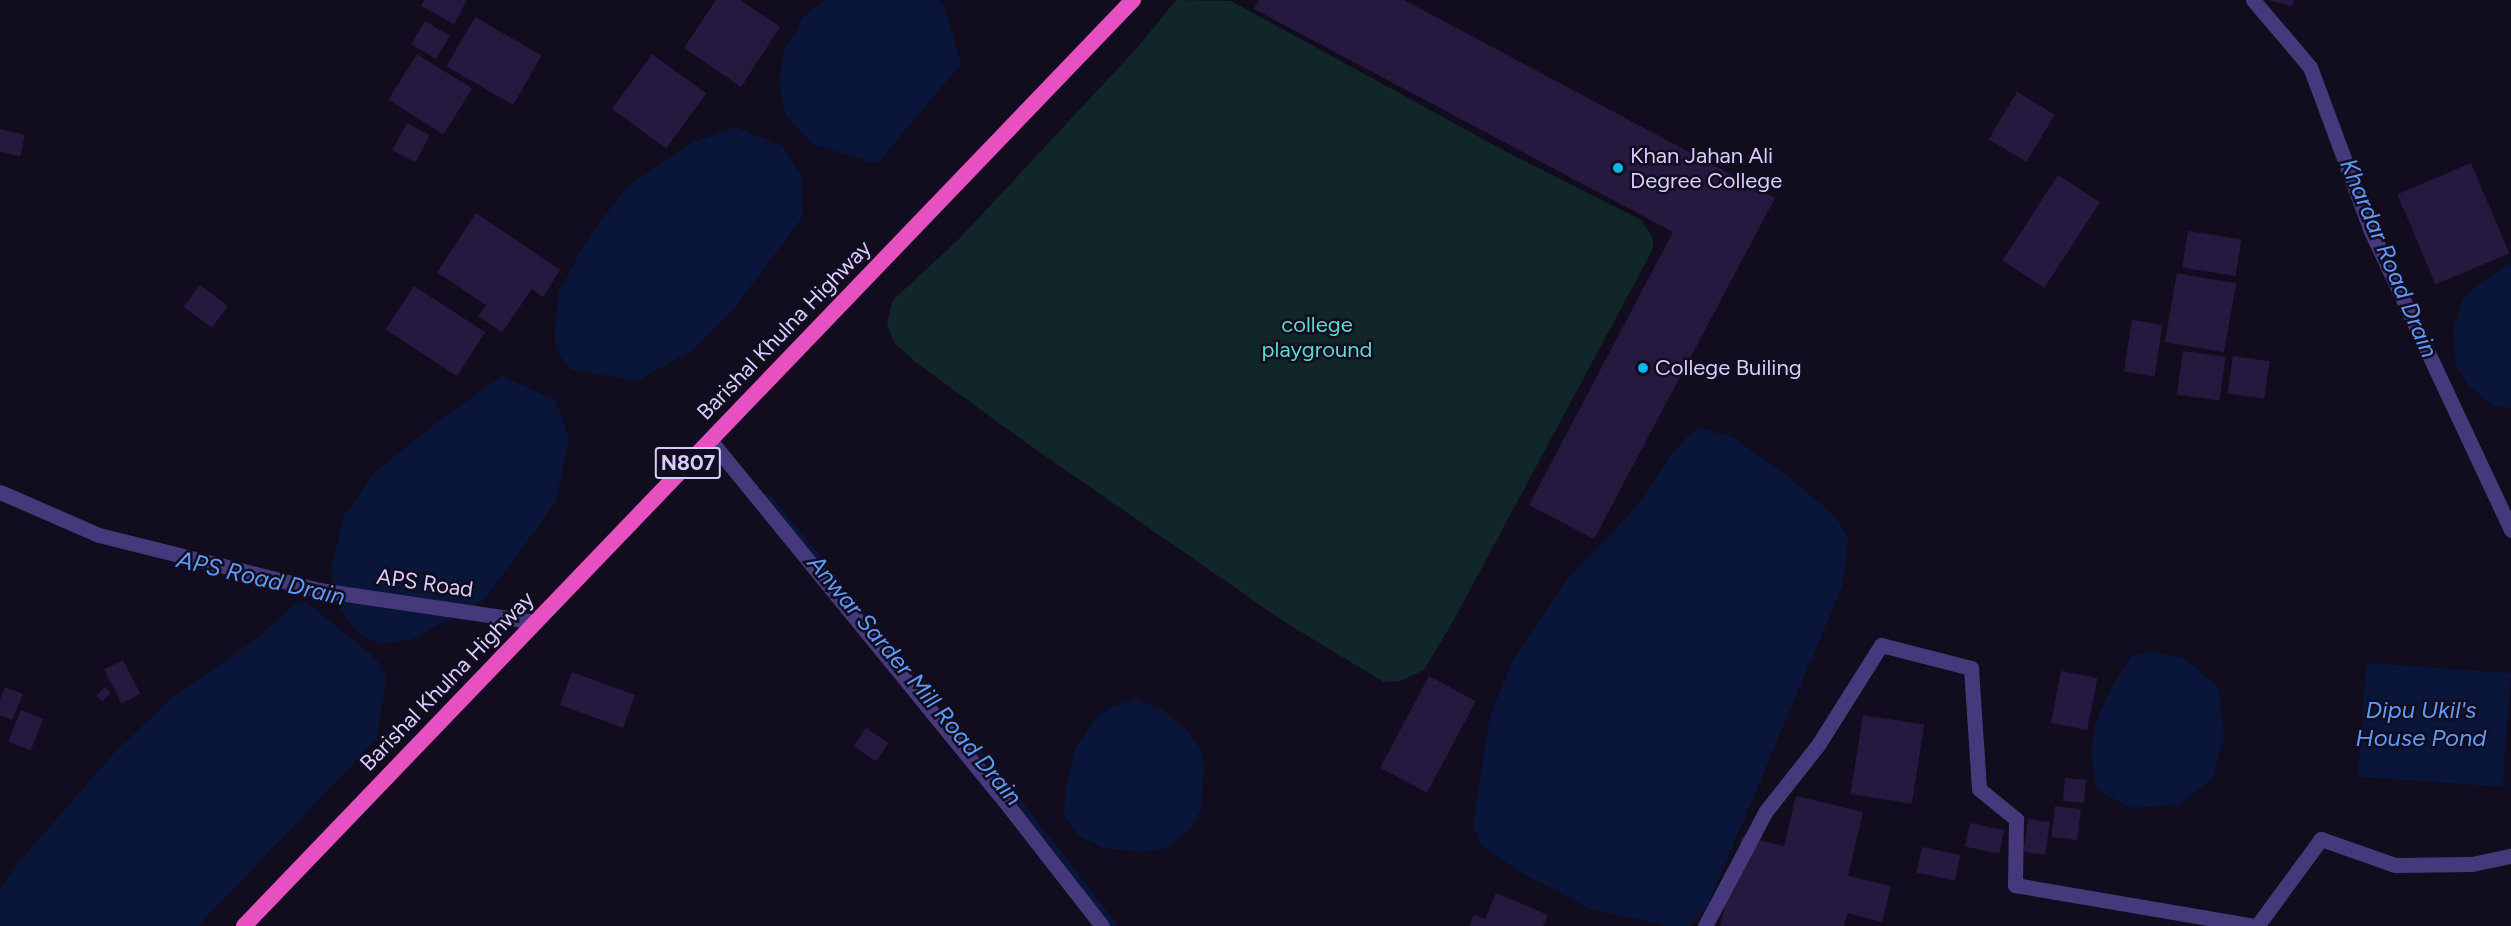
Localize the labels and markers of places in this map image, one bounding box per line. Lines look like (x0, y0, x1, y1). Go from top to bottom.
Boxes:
place label: Khan Jahan Ali Degree College (1630, 142, 1782, 194)
marker: Khan Jahan Ali Degree College (1611, 161, 1625, 175)
place label: College Builing (1655, 355, 1802, 381)
marker: College Builing (1636, 361, 1650, 375)

